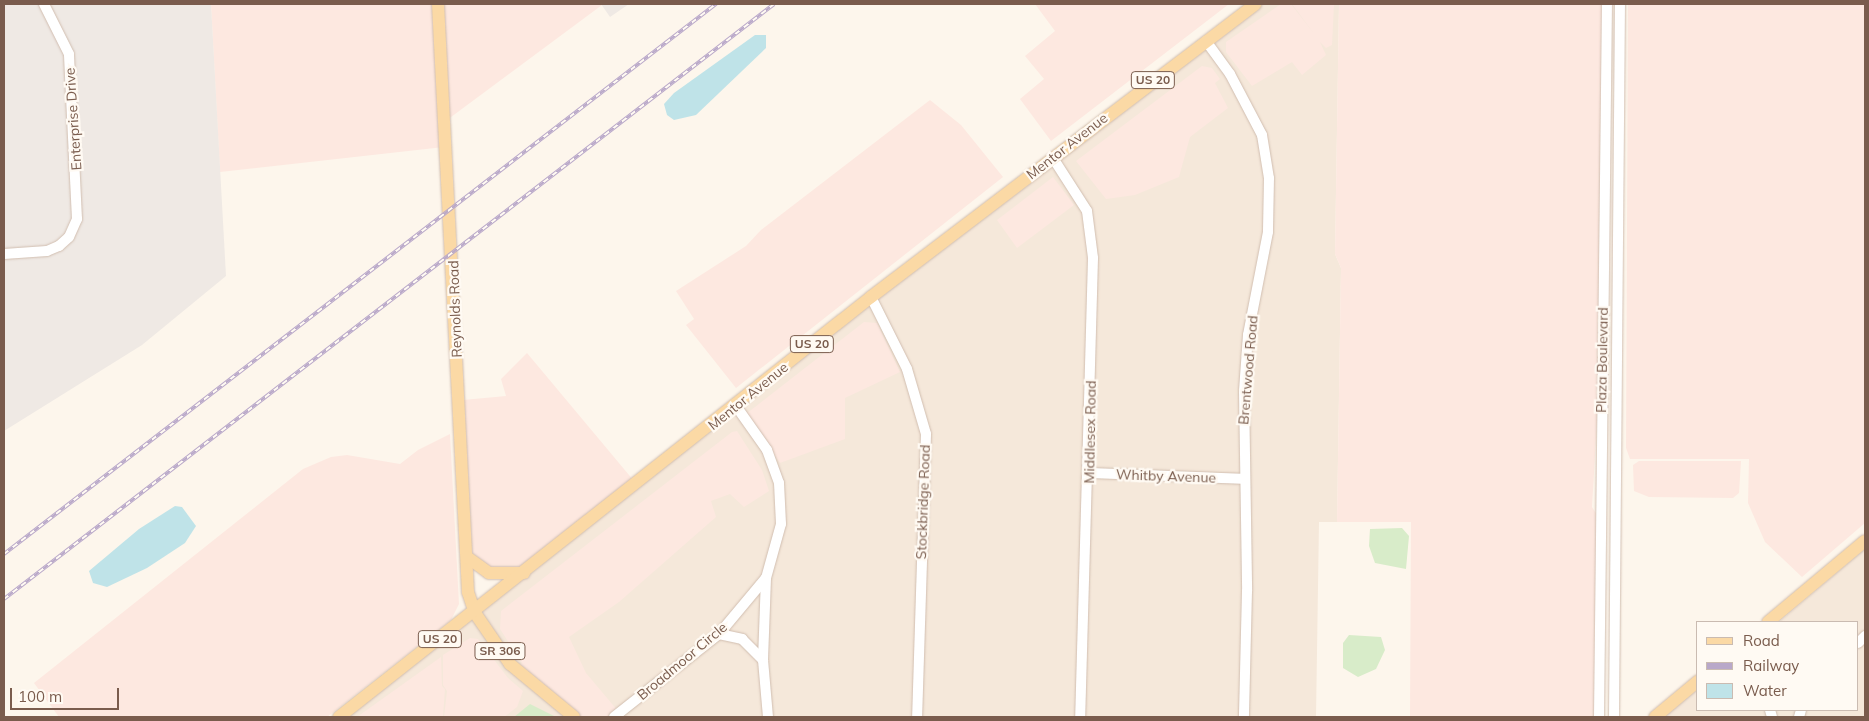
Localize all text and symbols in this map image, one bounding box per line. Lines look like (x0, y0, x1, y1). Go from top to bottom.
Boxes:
street label: Enterprise Drive (61, 67, 85, 171)
road number: US 20 (1130, 70, 1176, 90)
street label: Mentor Avenue (1023, 109, 1111, 183)
street label: Reynolds Road (445, 260, 465, 358)
street label: Plaza Boulevard (1593, 307, 1611, 413)
street label: Brentwood Road (1235, 315, 1261, 425)
road number: US 20 (790, 334, 834, 354)
street label: Mentor Avenue (705, 359, 791, 433)
street label: Middlesex Road (1081, 380, 1099, 484)
street label: Stockbridge Road (913, 444, 933, 560)
street label: Whitby Avenue (1116, 466, 1216, 486)
street label: Broadmoor Circle (634, 619, 730, 703)
legend (1696, 621, 1859, 711)
road number: US 20 (418, 630, 462, 648)
text: Road (1743, 631, 1780, 650)
road number: SR 306 (474, 641, 526, 660)
text: Railway (1743, 656, 1799, 675)
scale bar (12, 678, 121, 710)
text: Water (1743, 681, 1787, 700)
text: 100 m (18, 687, 62, 706)

